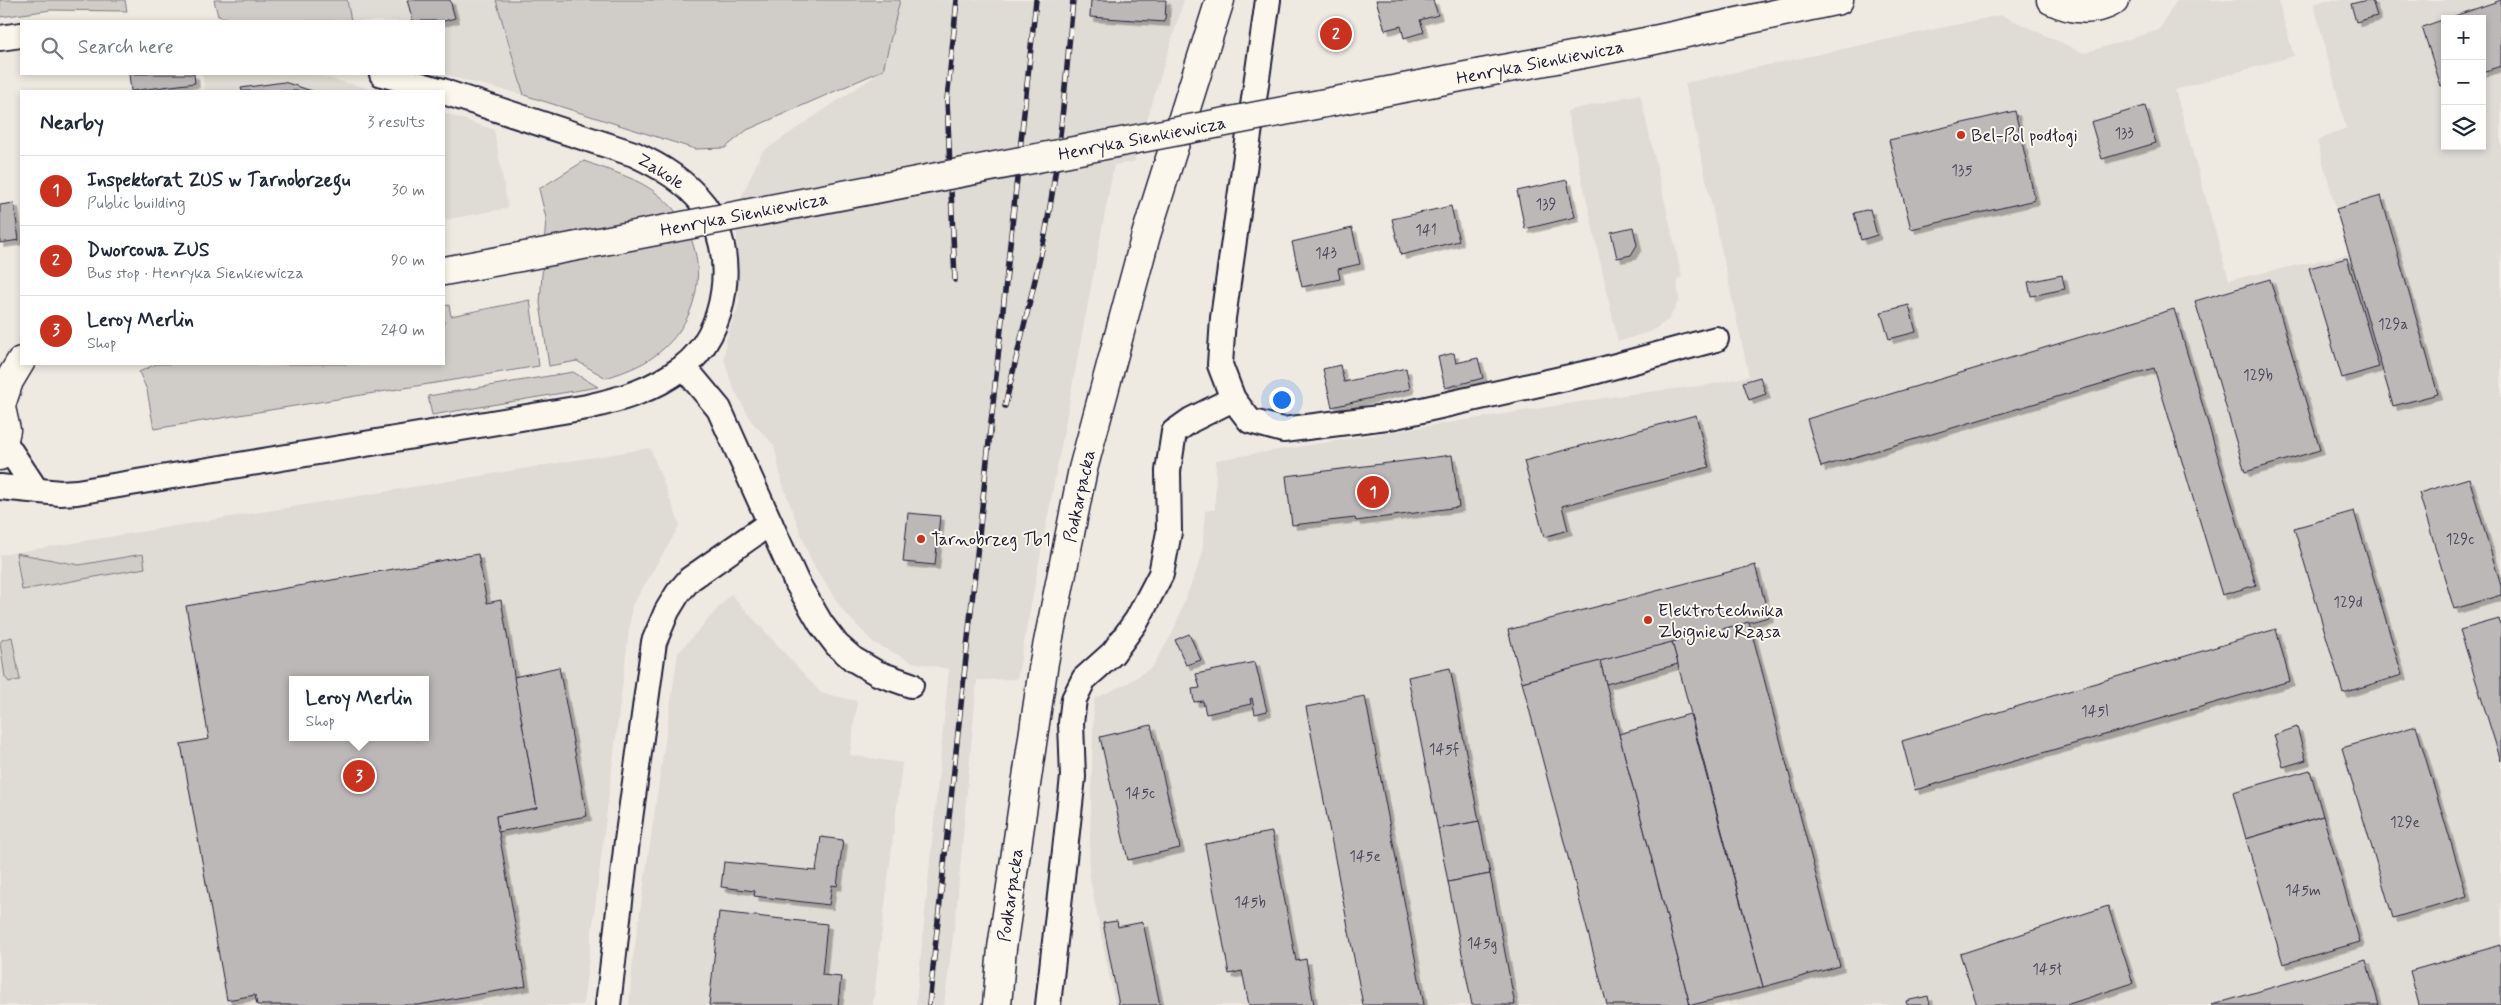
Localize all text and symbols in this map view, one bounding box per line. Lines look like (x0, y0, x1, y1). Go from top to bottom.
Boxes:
pin: 2 (1320, 15, 1352, 53)
map controls (2441, 15, 2486, 150)
button: + (2441, 15, 2486, 60)
search box (20, 20, 445, 75)
icon: search (38, 34, 66, 62)
text: Search here (78, 35, 174, 60)
street label: Henryka Sienkiewicza (1454, 35, 1626, 91)
button: − (2441, 60, 2486, 105)
button: layers (2441, 105, 2486, 150)
text: Nearby (40, 109, 104, 137)
street label: Henryka Sienkiewicza (1056, 111, 1228, 167)
text: 3 results (367, 112, 425, 133)
place label: Bel-Pol podłogi (1971, 124, 2078, 148)
house number: 133 (2114, 124, 2134, 144)
marker: Bel-Pol podłogi (1955, 129, 1967, 141)
street label: Zakole (632, 148, 689, 196)
house number: 135 (1951, 161, 1973, 181)
text: Inspektorat ZUS w Tarnobrzegu (87, 168, 350, 193)
text: 1 (52, 180, 60, 201)
text: 30 m (392, 180, 425, 201)
street label: Henryka Sienkiewicza (658, 187, 830, 243)
text: Public building (87, 193, 186, 214)
house number: 139 (1536, 195, 1556, 215)
house number: 141 (1415, 221, 1437, 241)
text: Dworcowa ZUS (87, 238, 210, 263)
house number: 143 (1315, 244, 1337, 264)
text: 2 (52, 250, 60, 271)
text: 90 m (391, 250, 425, 271)
text: Bus stop · Henryka Sienkiewicza (87, 263, 304, 284)
text: Leroy Merlin (87, 308, 194, 333)
house number: 129a (2378, 315, 2408, 335)
text: 3 (52, 320, 60, 341)
text: 240 m (381, 320, 425, 341)
text: Shop (87, 333, 116, 354)
house number: 129b (2243, 366, 2273, 386)
your location (1269, 387, 1295, 413)
street label: Podkarpacka (1058, 448, 1102, 545)
pin: 1 (1357, 473, 1389, 511)
place label: Tarnobrzeg Tb1 (931, 528, 1051, 552)
house number: 129c (2446, 530, 2474, 550)
marker: Tarnobrzeg Tb1 (915, 533, 927, 545)
house number: 129d (2333, 593, 2363, 613)
place label: Elektrotechnika Zbigniew Rząsa (1658, 599, 1783, 645)
marker: Elektrotechnika Zbigniew Rząsa (1642, 614, 1654, 626)
popup (289, 676, 429, 741)
text: Leroy Merlin (306, 686, 412, 711)
house number: 145l (2081, 702, 2109, 722)
text: Shop (306, 711, 335, 732)
house number: 145f (1429, 740, 1459, 760)
pin: 3 (343, 757, 375, 795)
house number: 145c (1125, 784, 1155, 804)
house number: 129e (2390, 813, 2420, 833)
street label: Podkarpacka (993, 847, 1029, 943)
house number: 145e (1349, 847, 1381, 867)
house number: 145m (2285, 881, 2321, 901)
house number: 145b (1234, 893, 1266, 913)
house number: 145g (1467, 934, 1497, 954)
house number: 145ł (2032, 960, 2063, 980)

